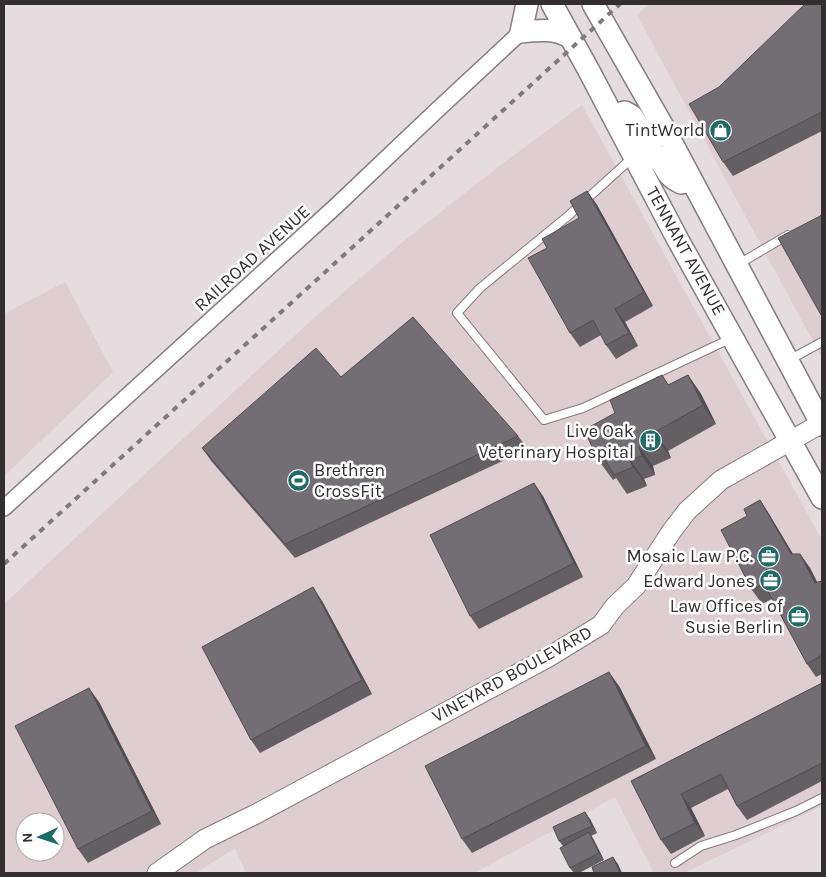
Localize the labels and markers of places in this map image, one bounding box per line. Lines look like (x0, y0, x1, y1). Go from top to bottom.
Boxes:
shop icon: TintWorld (709, 118, 733, 142)
place label: TintWorld (625, 119, 705, 141)
place label: Live Oak Veterinary Hospital (478, 420, 634, 463)
building icon: Live Oak Veterinary Hospital (638, 429, 662, 453)
place label: Brethren CrossFit (314, 459, 385, 502)
sports icon: Brethren CrossFit (286, 468, 310, 492)
office icon: Mosaic Law P.C. (757, 544, 781, 568)
place label: Mosaic Law P.C. (627, 545, 753, 567)
office icon: Edward Jones (759, 569, 783, 593)
place label: Edward Jones (643, 570, 755, 592)
place label: Law Offices of Susie Berlin (670, 595, 784, 638)
office icon: Law Offices of Susie Berlin (787, 604, 811, 628)

